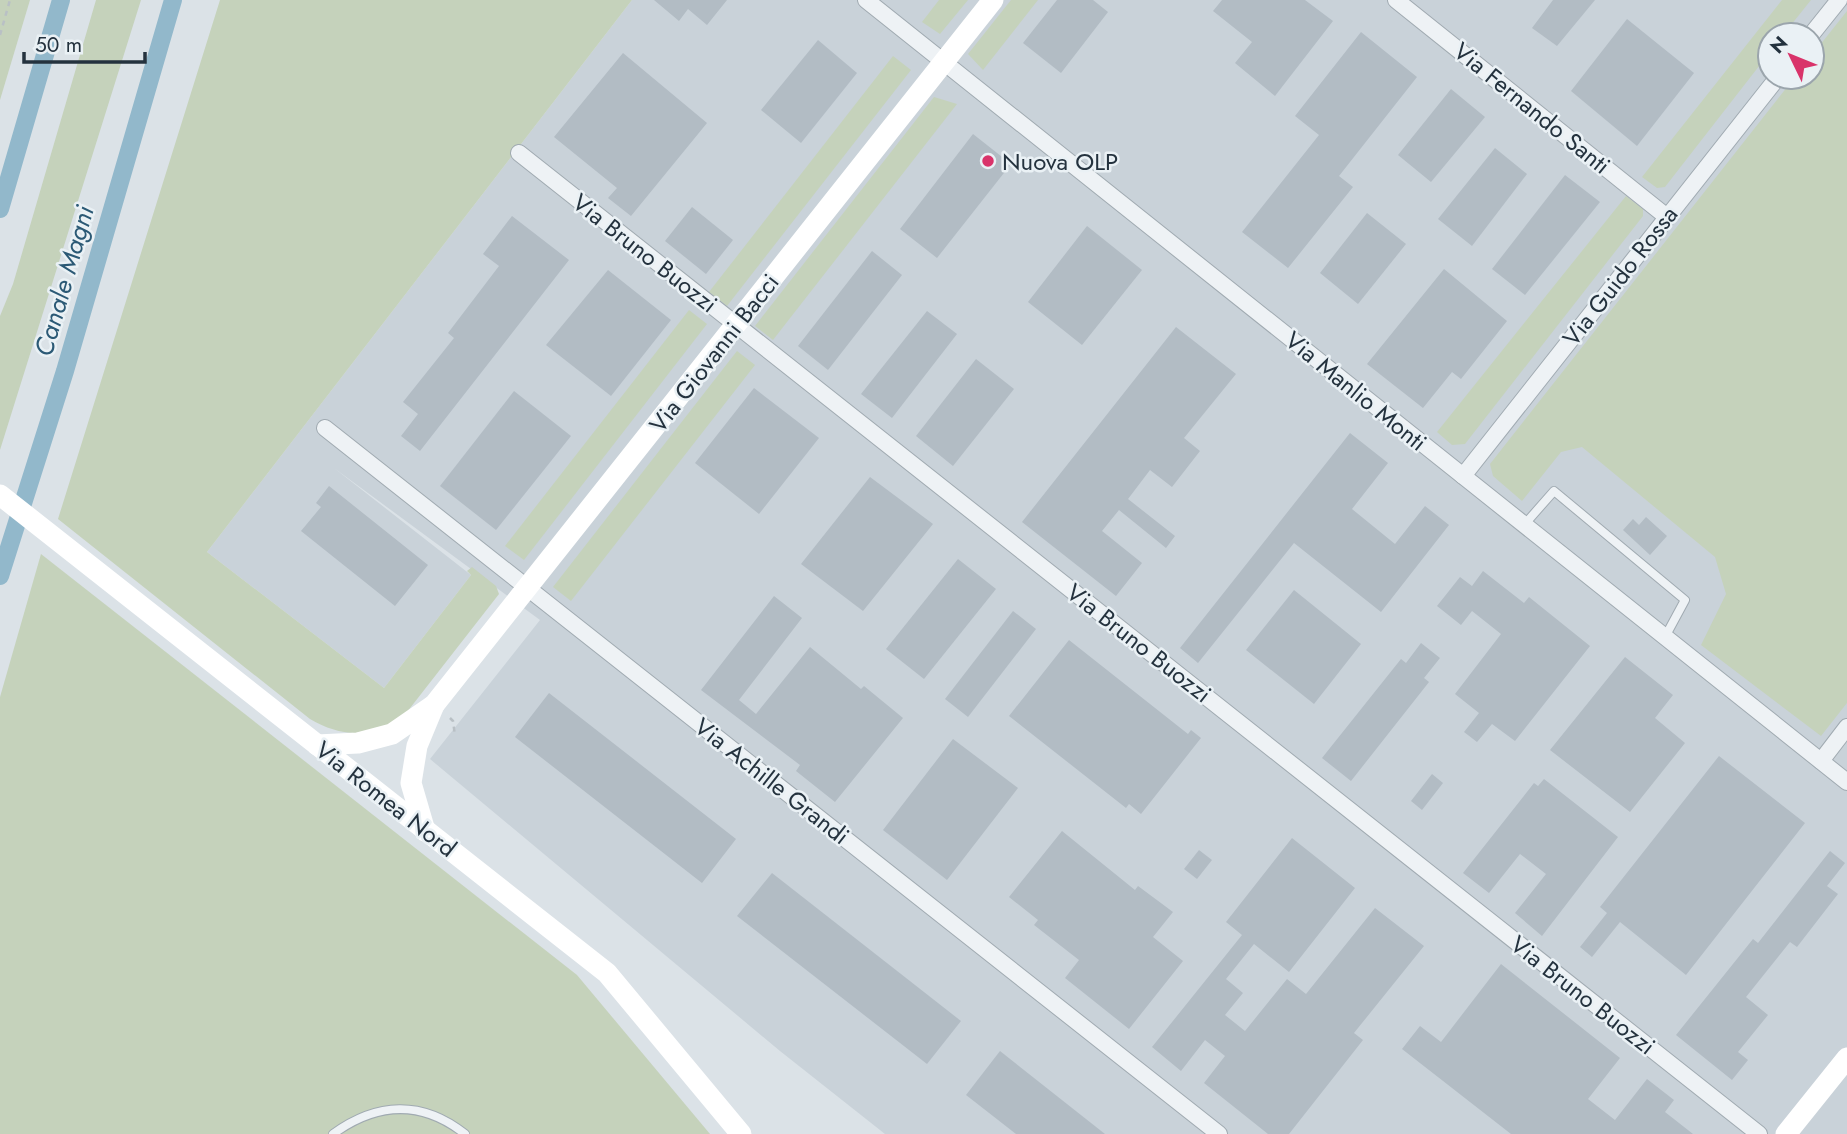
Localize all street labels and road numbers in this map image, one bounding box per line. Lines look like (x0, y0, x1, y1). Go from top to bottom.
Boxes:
street label: Via Fernando Santi (1446, 34, 1618, 182)
street label: Via Bruno Buozzi (565, 185, 725, 321)
street label: Via Guido Rossa (1554, 198, 1686, 354)
street label: Via Giovanni Bacci (641, 266, 787, 440)
street label: Via Manlio Monti (1278, 323, 1434, 459)
street label: Via Bruno Buozzi (1059, 575, 1219, 711)
street label: Via Achille Grandi (687, 709, 857, 853)
street label: Via Romea Nord (308, 733, 464, 865)
street label: Via Bruno Buozzi (1503, 927, 1663, 1063)

